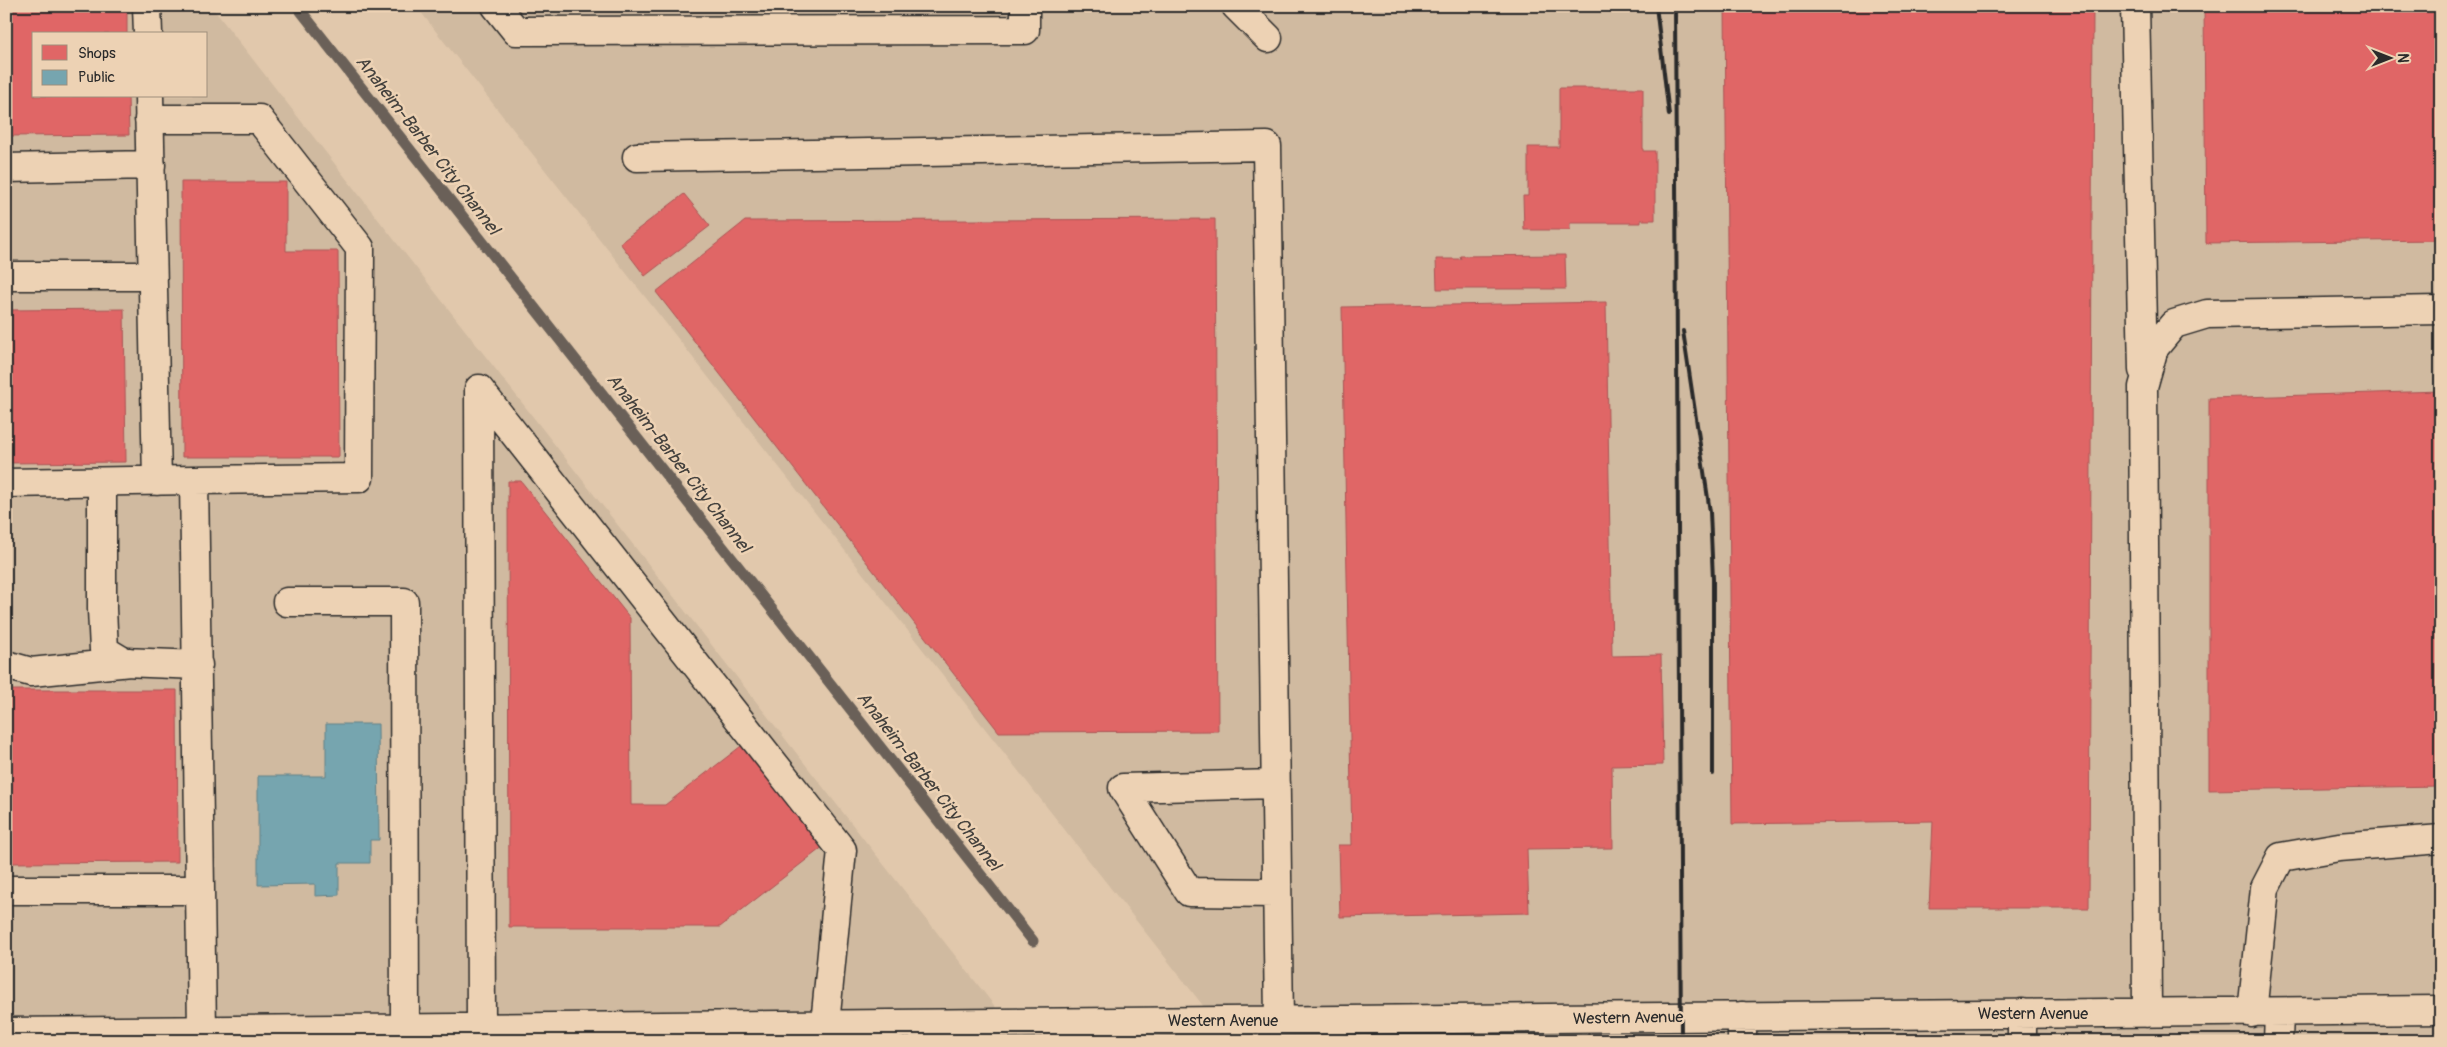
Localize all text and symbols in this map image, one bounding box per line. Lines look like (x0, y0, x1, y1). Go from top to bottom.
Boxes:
legend (32, 32, 208, 98)
north arrow (2364, 32, 2414, 82)
text: Shops (78, 44, 116, 63)
water label: Anaheim-Barber City Channel (350, 51, 506, 241)
text: N (2394, 53, 2411, 63)
text: Public (78, 68, 115, 87)
water label: Anaheim-Barber City Channel (601, 369, 757, 559)
water label: Anaheim-Barber City Channel (851, 687, 1007, 877)
street label: Western Avenue (1978, 1004, 2088, 1024)
street label: Western Avenue (1573, 1007, 1684, 1029)
street label: Western Avenue (1168, 1011, 1278, 1031)

